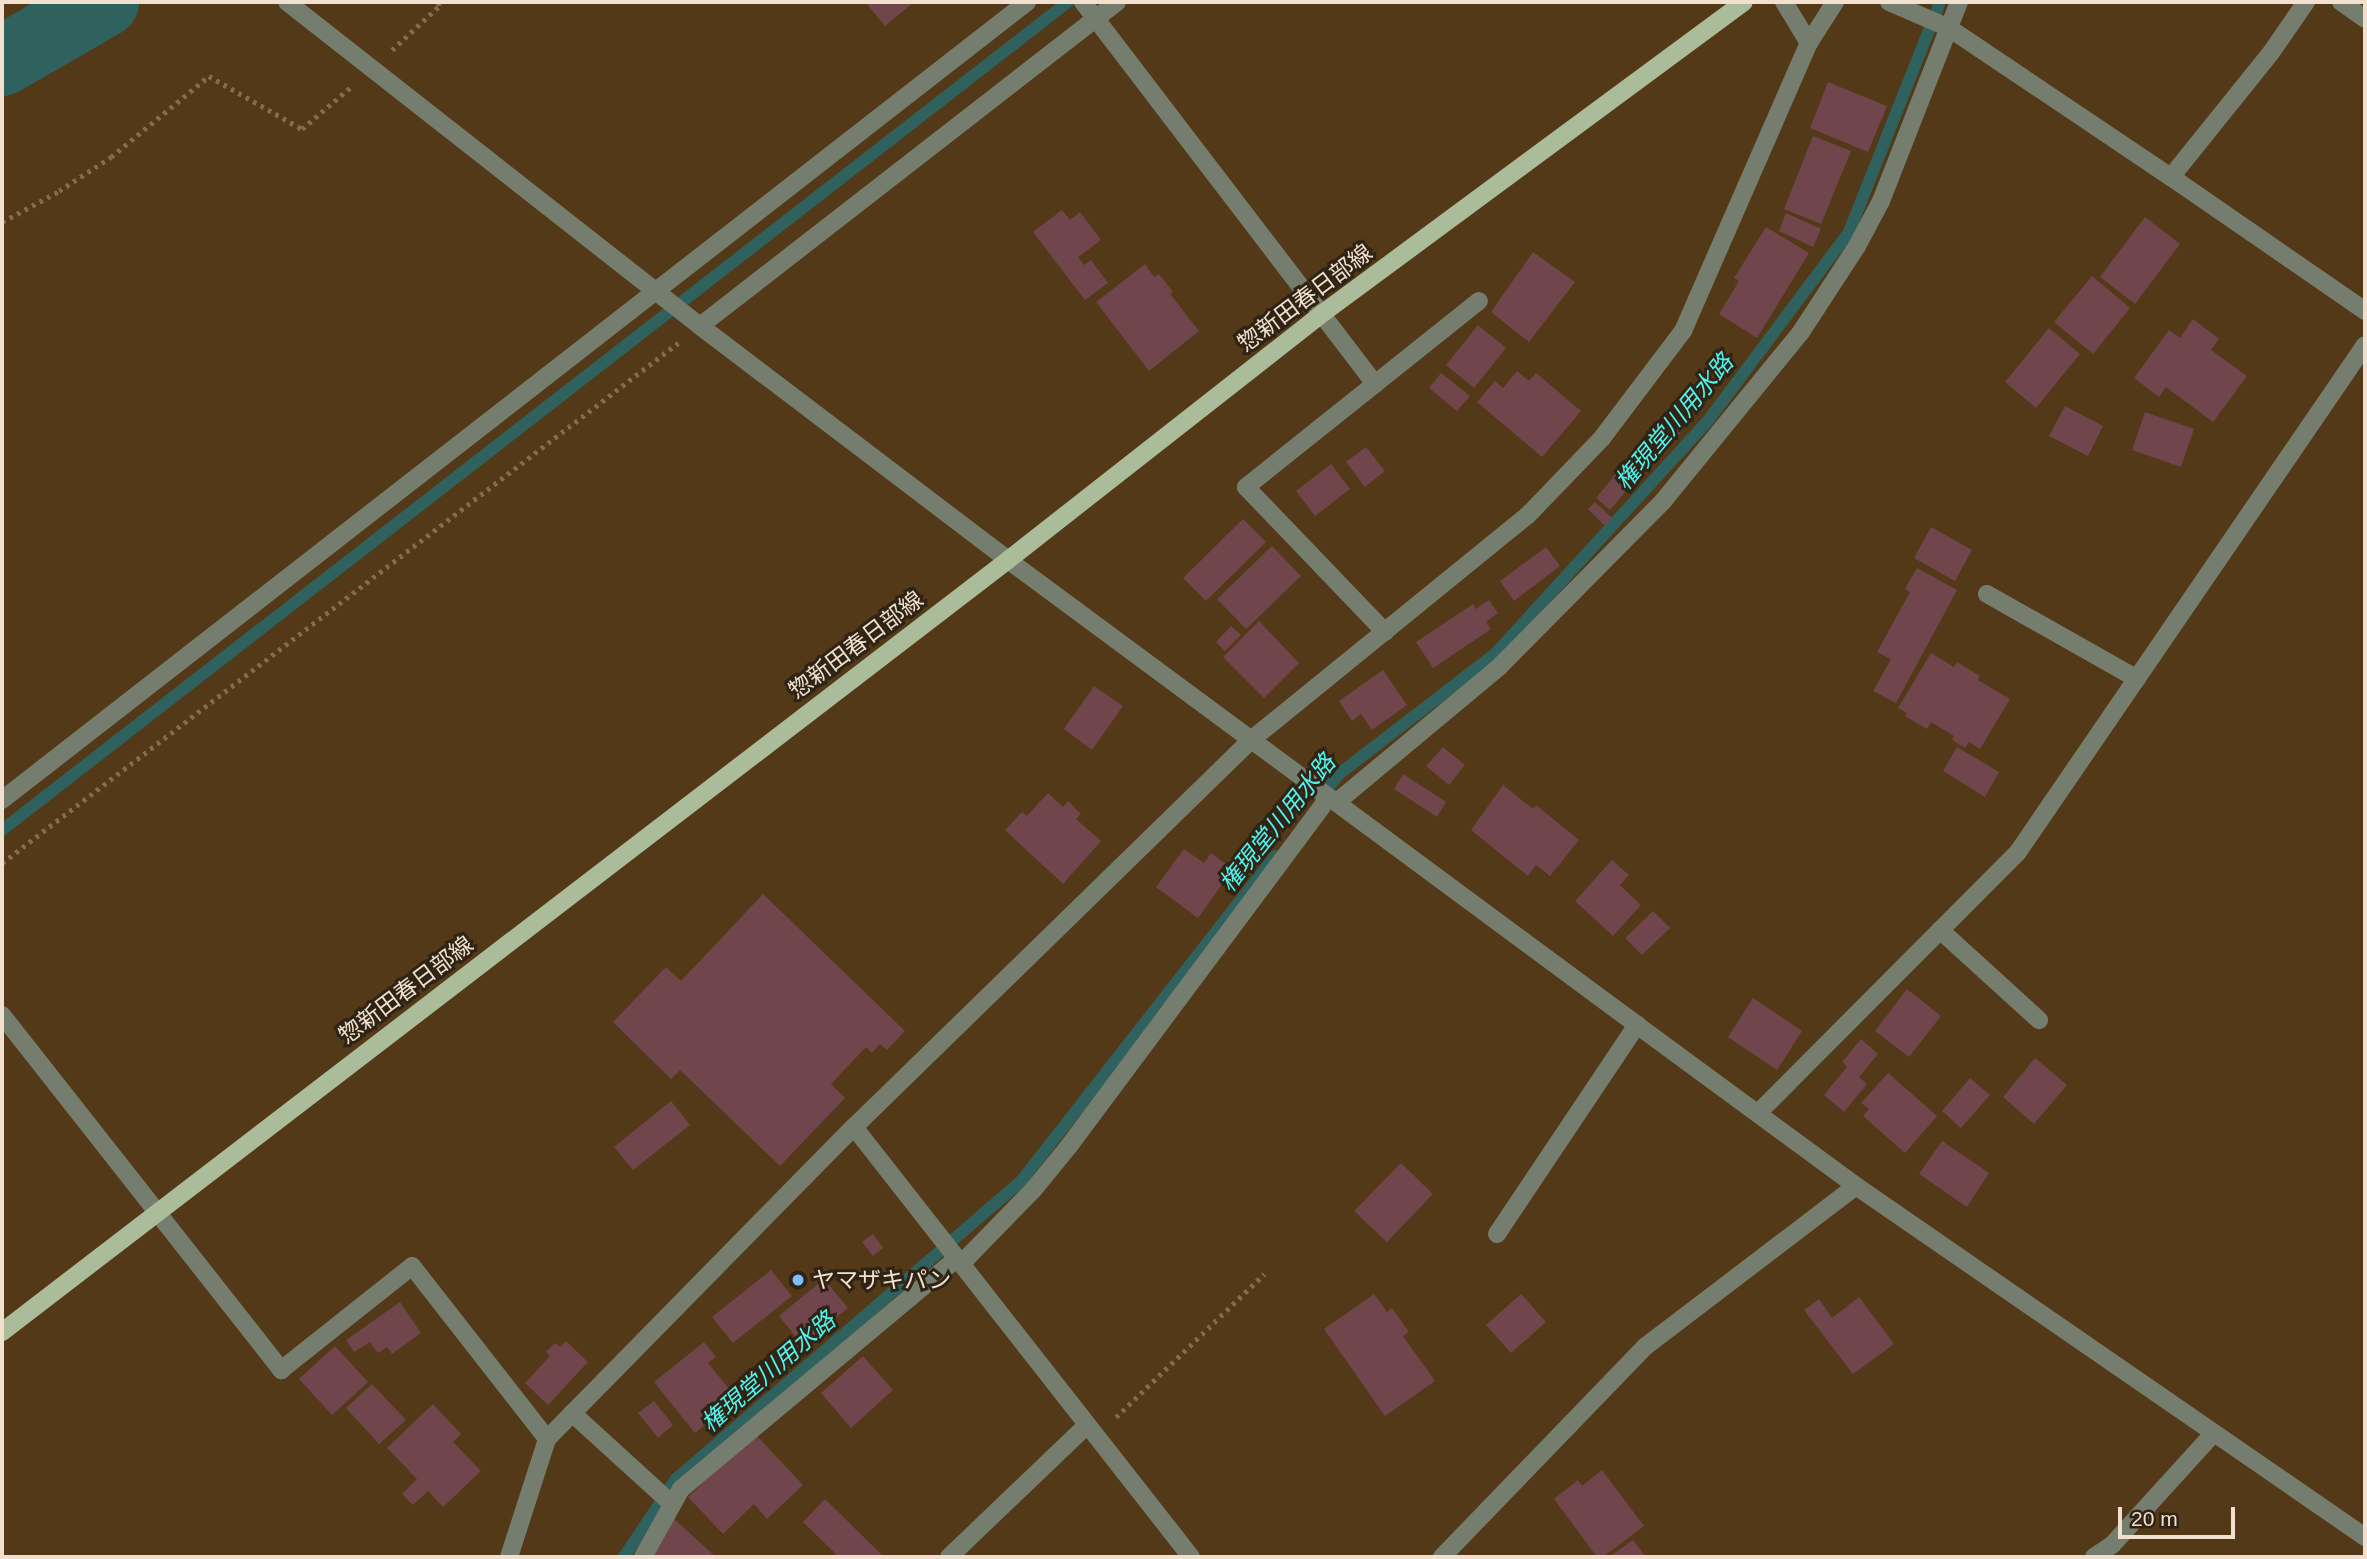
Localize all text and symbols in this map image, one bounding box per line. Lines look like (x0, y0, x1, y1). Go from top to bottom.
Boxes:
street label: 惣新田春日部線 (1232, 239, 1378, 357)
water label: 権現堂川用水路 (1609, 348, 1739, 496)
street label: 惣新田春日部線 (783, 586, 929, 704)
water label: 権現堂川用水路 (1213, 749, 1341, 897)
street label: 惣新田春日部線 (333, 931, 479, 1049)
place label: ヤマザキパン (812, 1266, 950, 1294)
marker: ヤマザキパン (790, 1272, 806, 1288)
water label: 権現堂川用水路 (695, 1306, 841, 1438)
scale bar (2122, 1492, 2239, 1536)
text: 20 m (2131, 1507, 2178, 1530)

